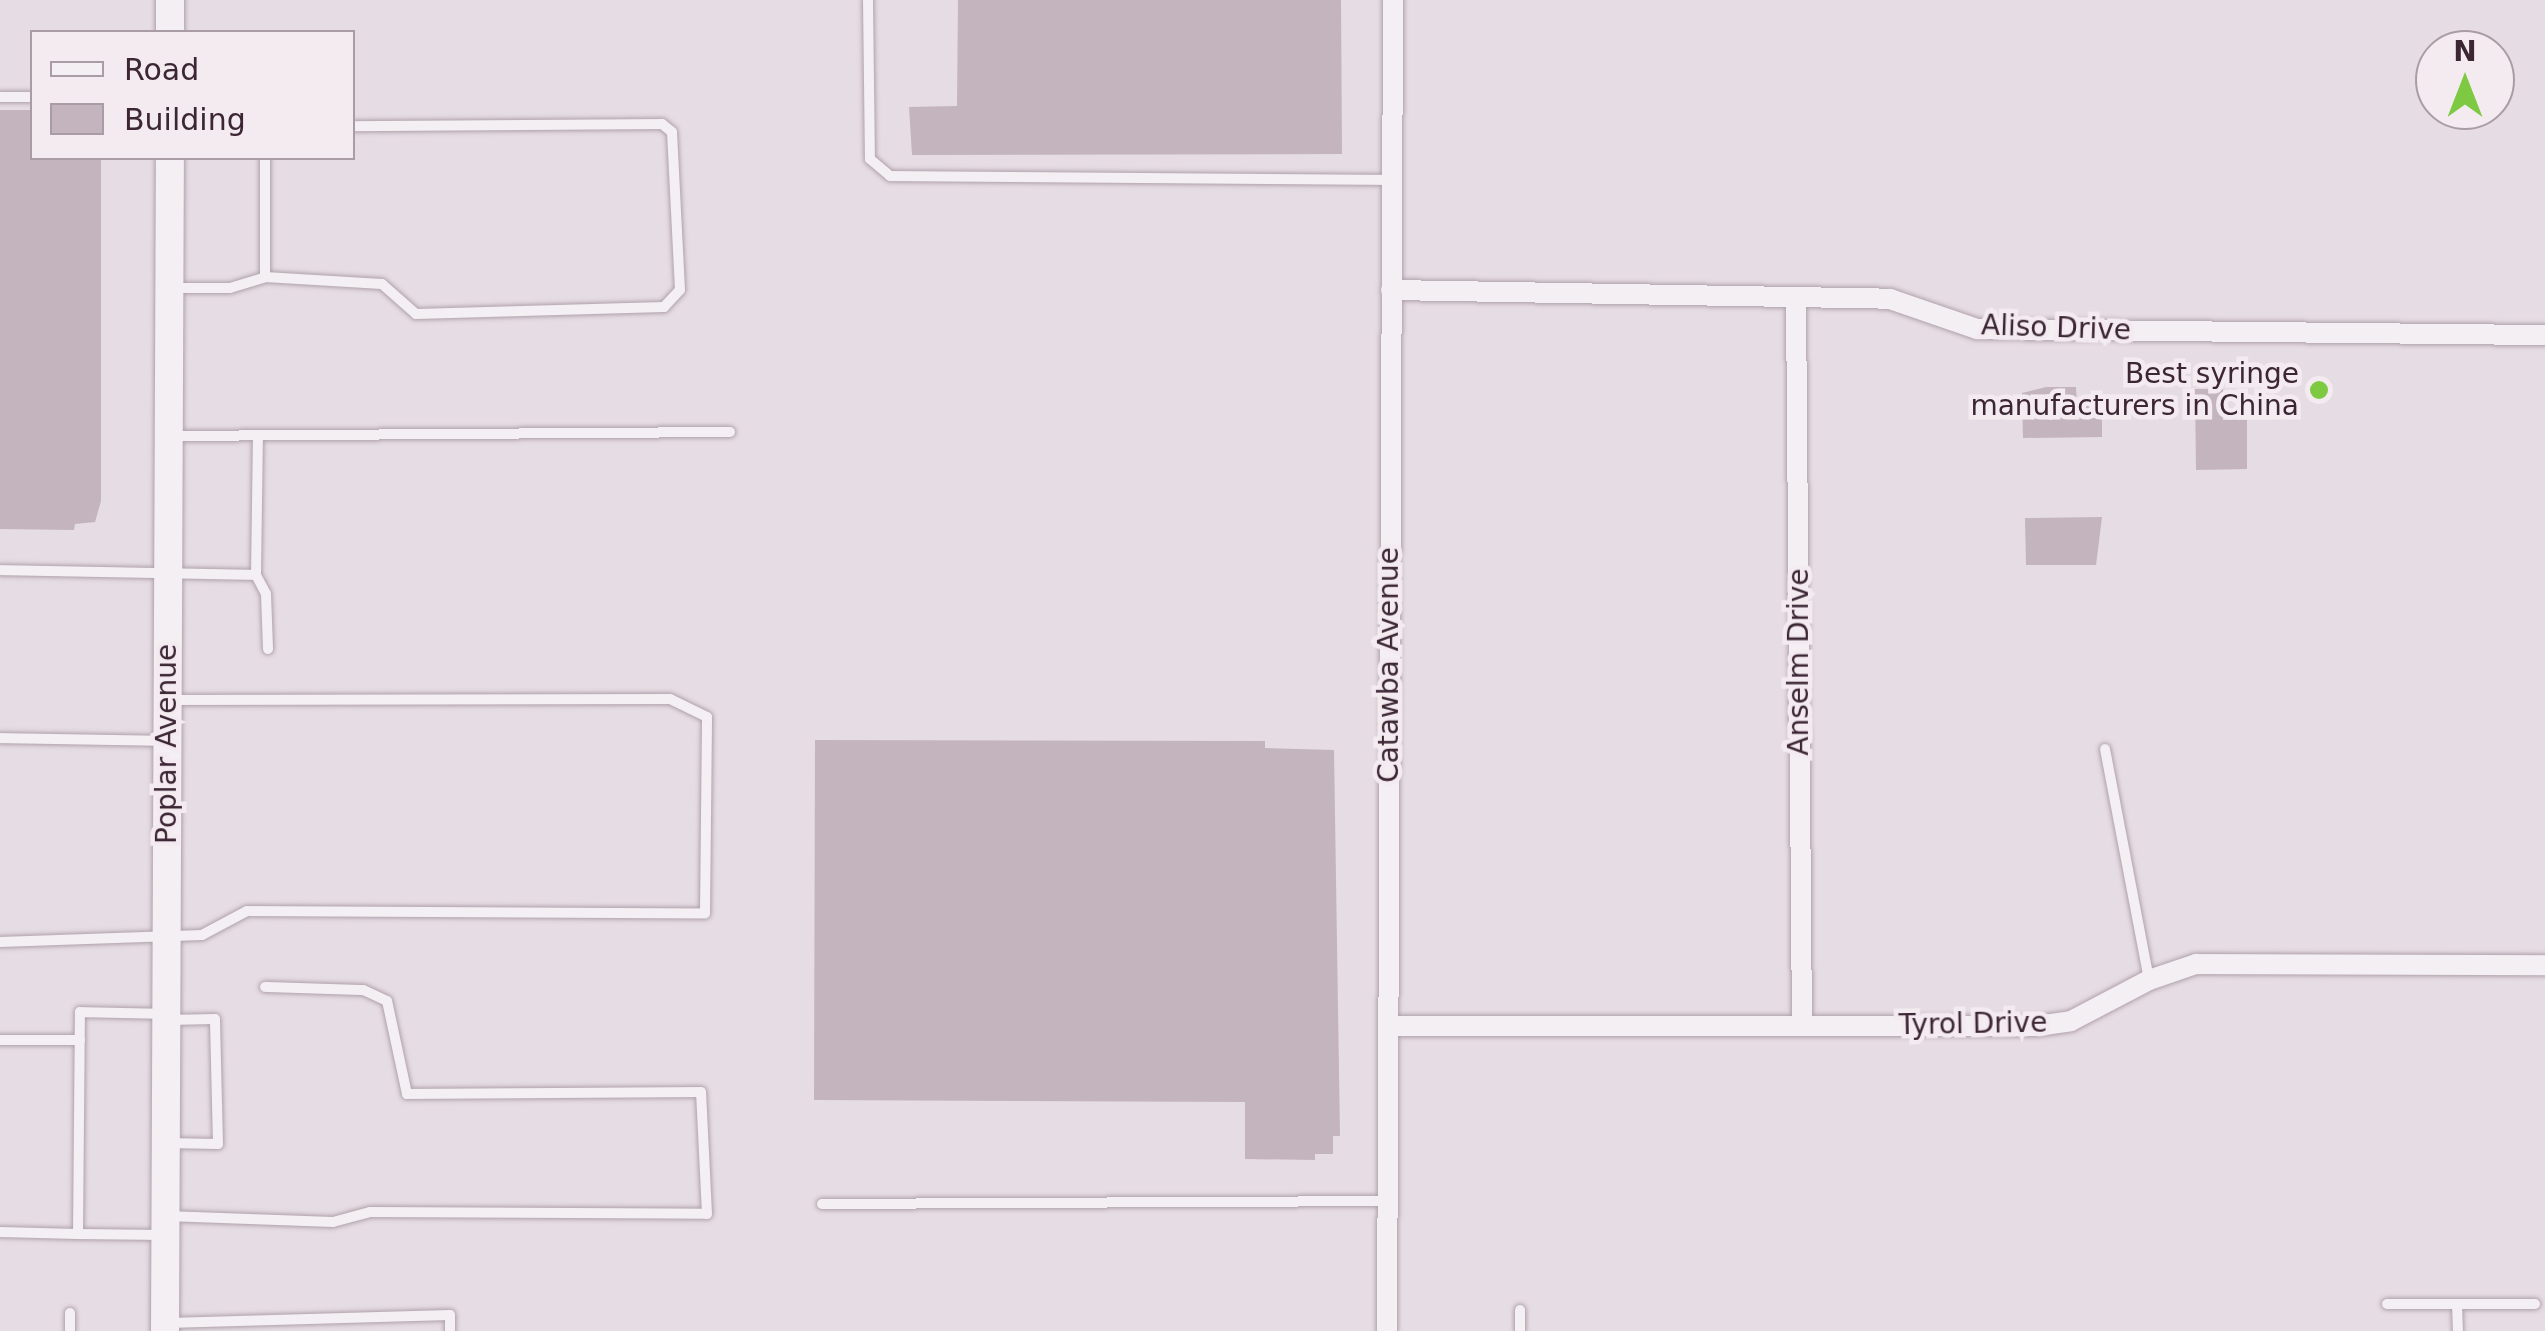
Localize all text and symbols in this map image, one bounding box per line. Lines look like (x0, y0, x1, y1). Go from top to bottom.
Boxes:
legend (30, 30, 355, 160)
north arrow (2415, 30, 2515, 130)
text: N (2453, 35, 2477, 68)
text: Road (124, 52, 199, 87)
text: Building (124, 102, 246, 137)
street label: Aliso Drive (1980, 309, 2132, 347)
place label: Best syringe manufacturers in China (1970, 357, 2299, 423)
marker: Best syringe manufacturers in China (2308, 379, 2330, 401)
street label: Catawba Avenue (1372, 547, 1406, 783)
street label: Anselm Drive (1782, 568, 1816, 756)
street label: Poplar Avenue (150, 644, 184, 844)
street label: Tyrol Drive (1898, 1006, 2048, 1042)

